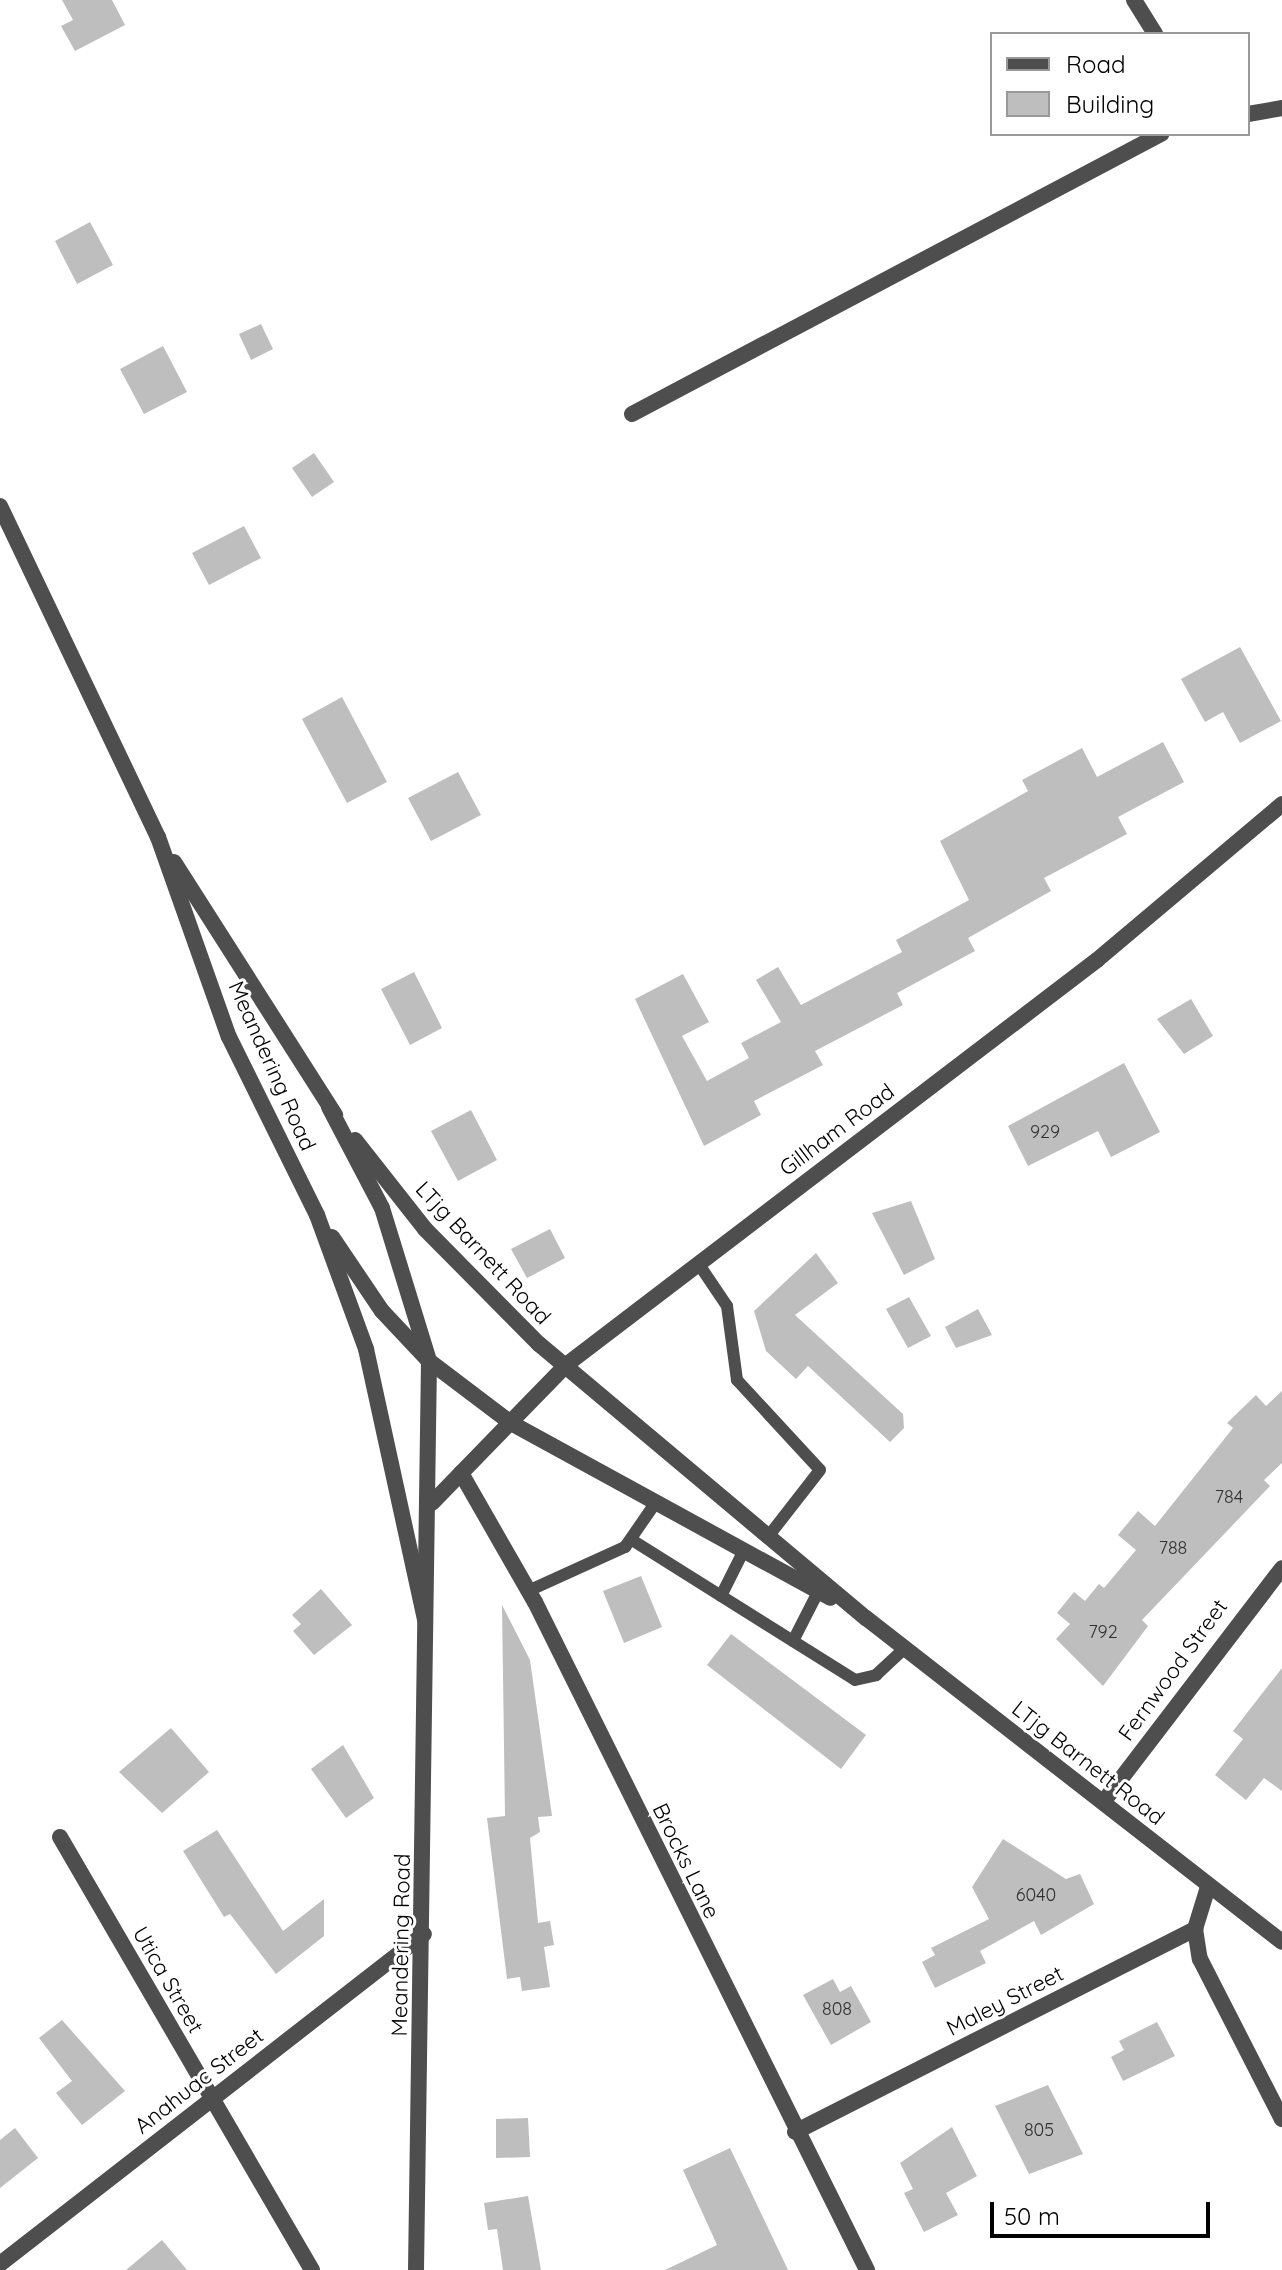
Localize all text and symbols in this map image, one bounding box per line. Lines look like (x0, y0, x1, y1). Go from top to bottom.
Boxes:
legend (990, 32, 1250, 136)
text: Road (1066, 49, 1126, 79)
text: Building (1066, 89, 1154, 119)
street label: Meandering Road (223, 977, 321, 1155)
street label: Gillham Road (775, 1078, 899, 1182)
house number: 929 (1030, 1121, 1060, 1143)
street label: LTjg Barnett Road (410, 1176, 556, 1330)
house number: 784 (1215, 1486, 1243, 1508)
house number: 788 (1159, 1537, 1187, 1559)
street label: Fernwood Street (1113, 1594, 1233, 1746)
house number: 792 (1088, 1621, 1118, 1643)
street label: LTjg Barnett Road (1007, 1695, 1169, 1831)
street label: Brocks Lane (647, 1799, 725, 1923)
street label: Meandering Road (386, 1853, 416, 2037)
house number: 6040 (1016, 1884, 1056, 1906)
street label: Utica Street (127, 1922, 209, 2038)
street label: Maley Street (942, 1960, 1068, 2042)
house number: 808 (822, 1998, 852, 2020)
street label: Anahuac Street (129, 2023, 269, 2139)
house number: 805 (1024, 2119, 1054, 2141)
scale bar (994, 2186, 1214, 2236)
text: 50 m (1004, 2201, 1060, 2231)

